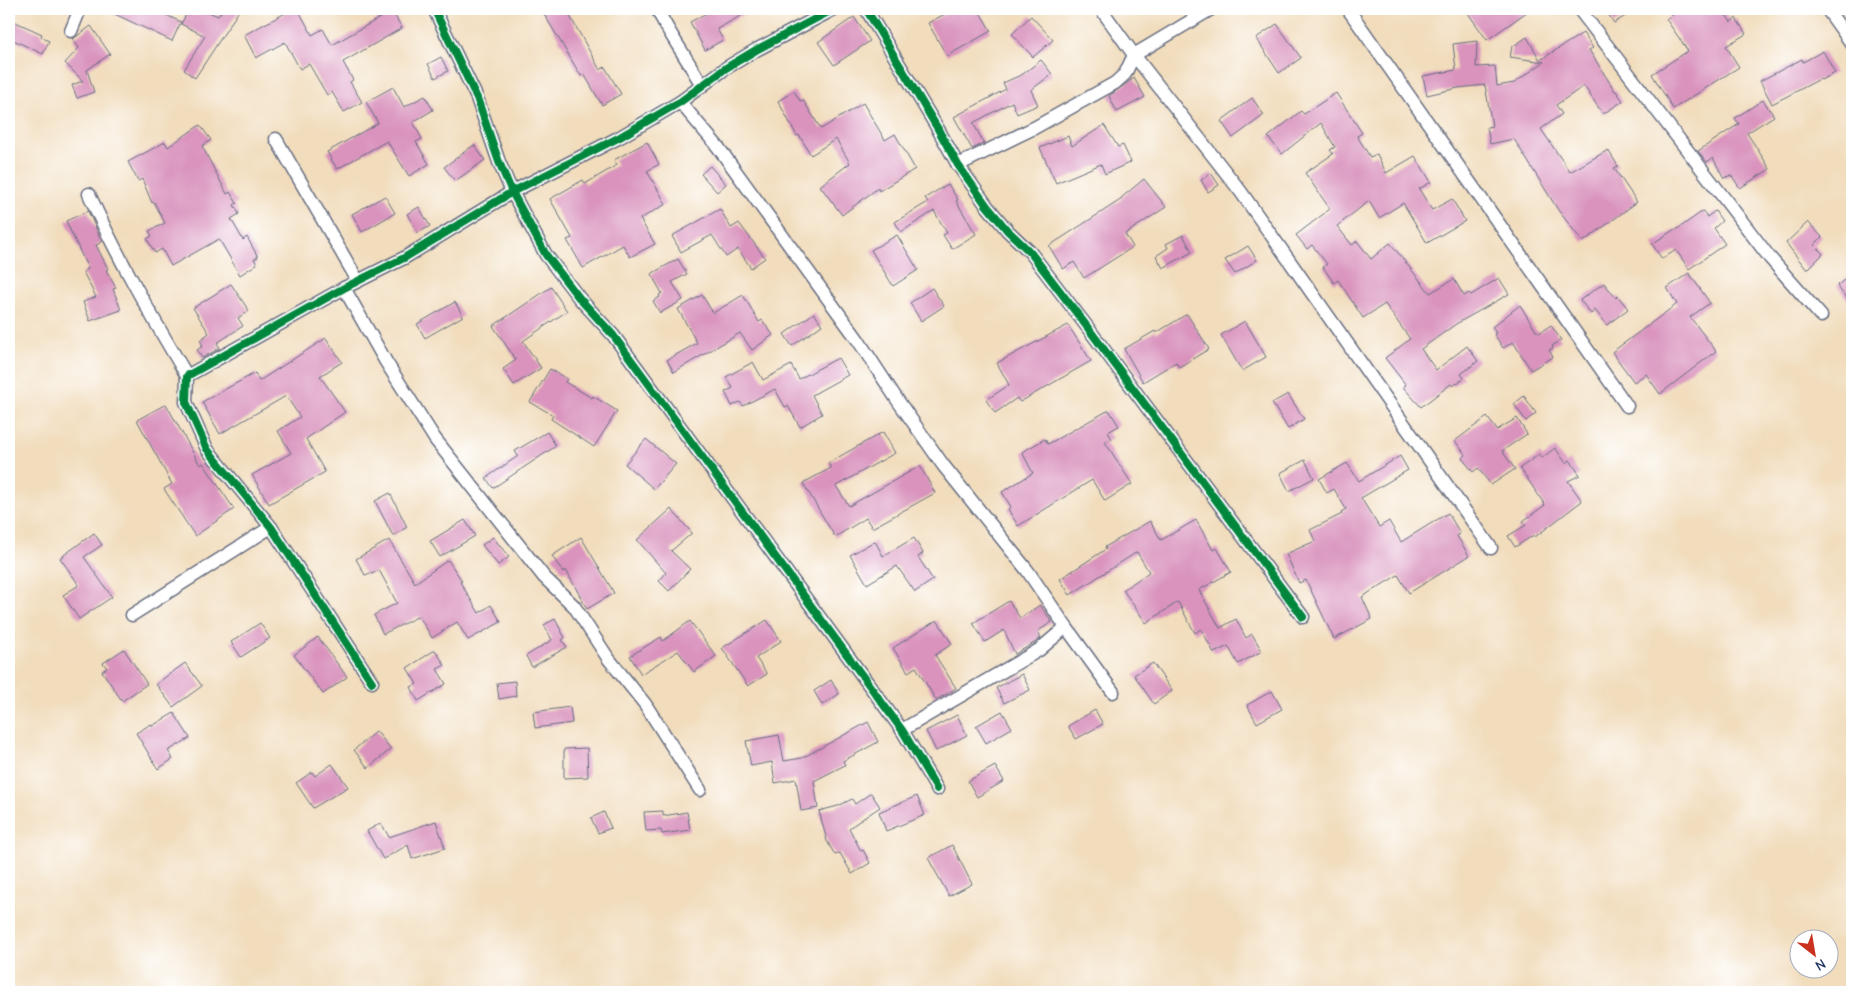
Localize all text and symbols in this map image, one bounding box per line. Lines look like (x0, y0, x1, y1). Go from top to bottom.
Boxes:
north arrow (1788, 928, 1838, 978)
text: N (1812, 955, 1829, 974)

